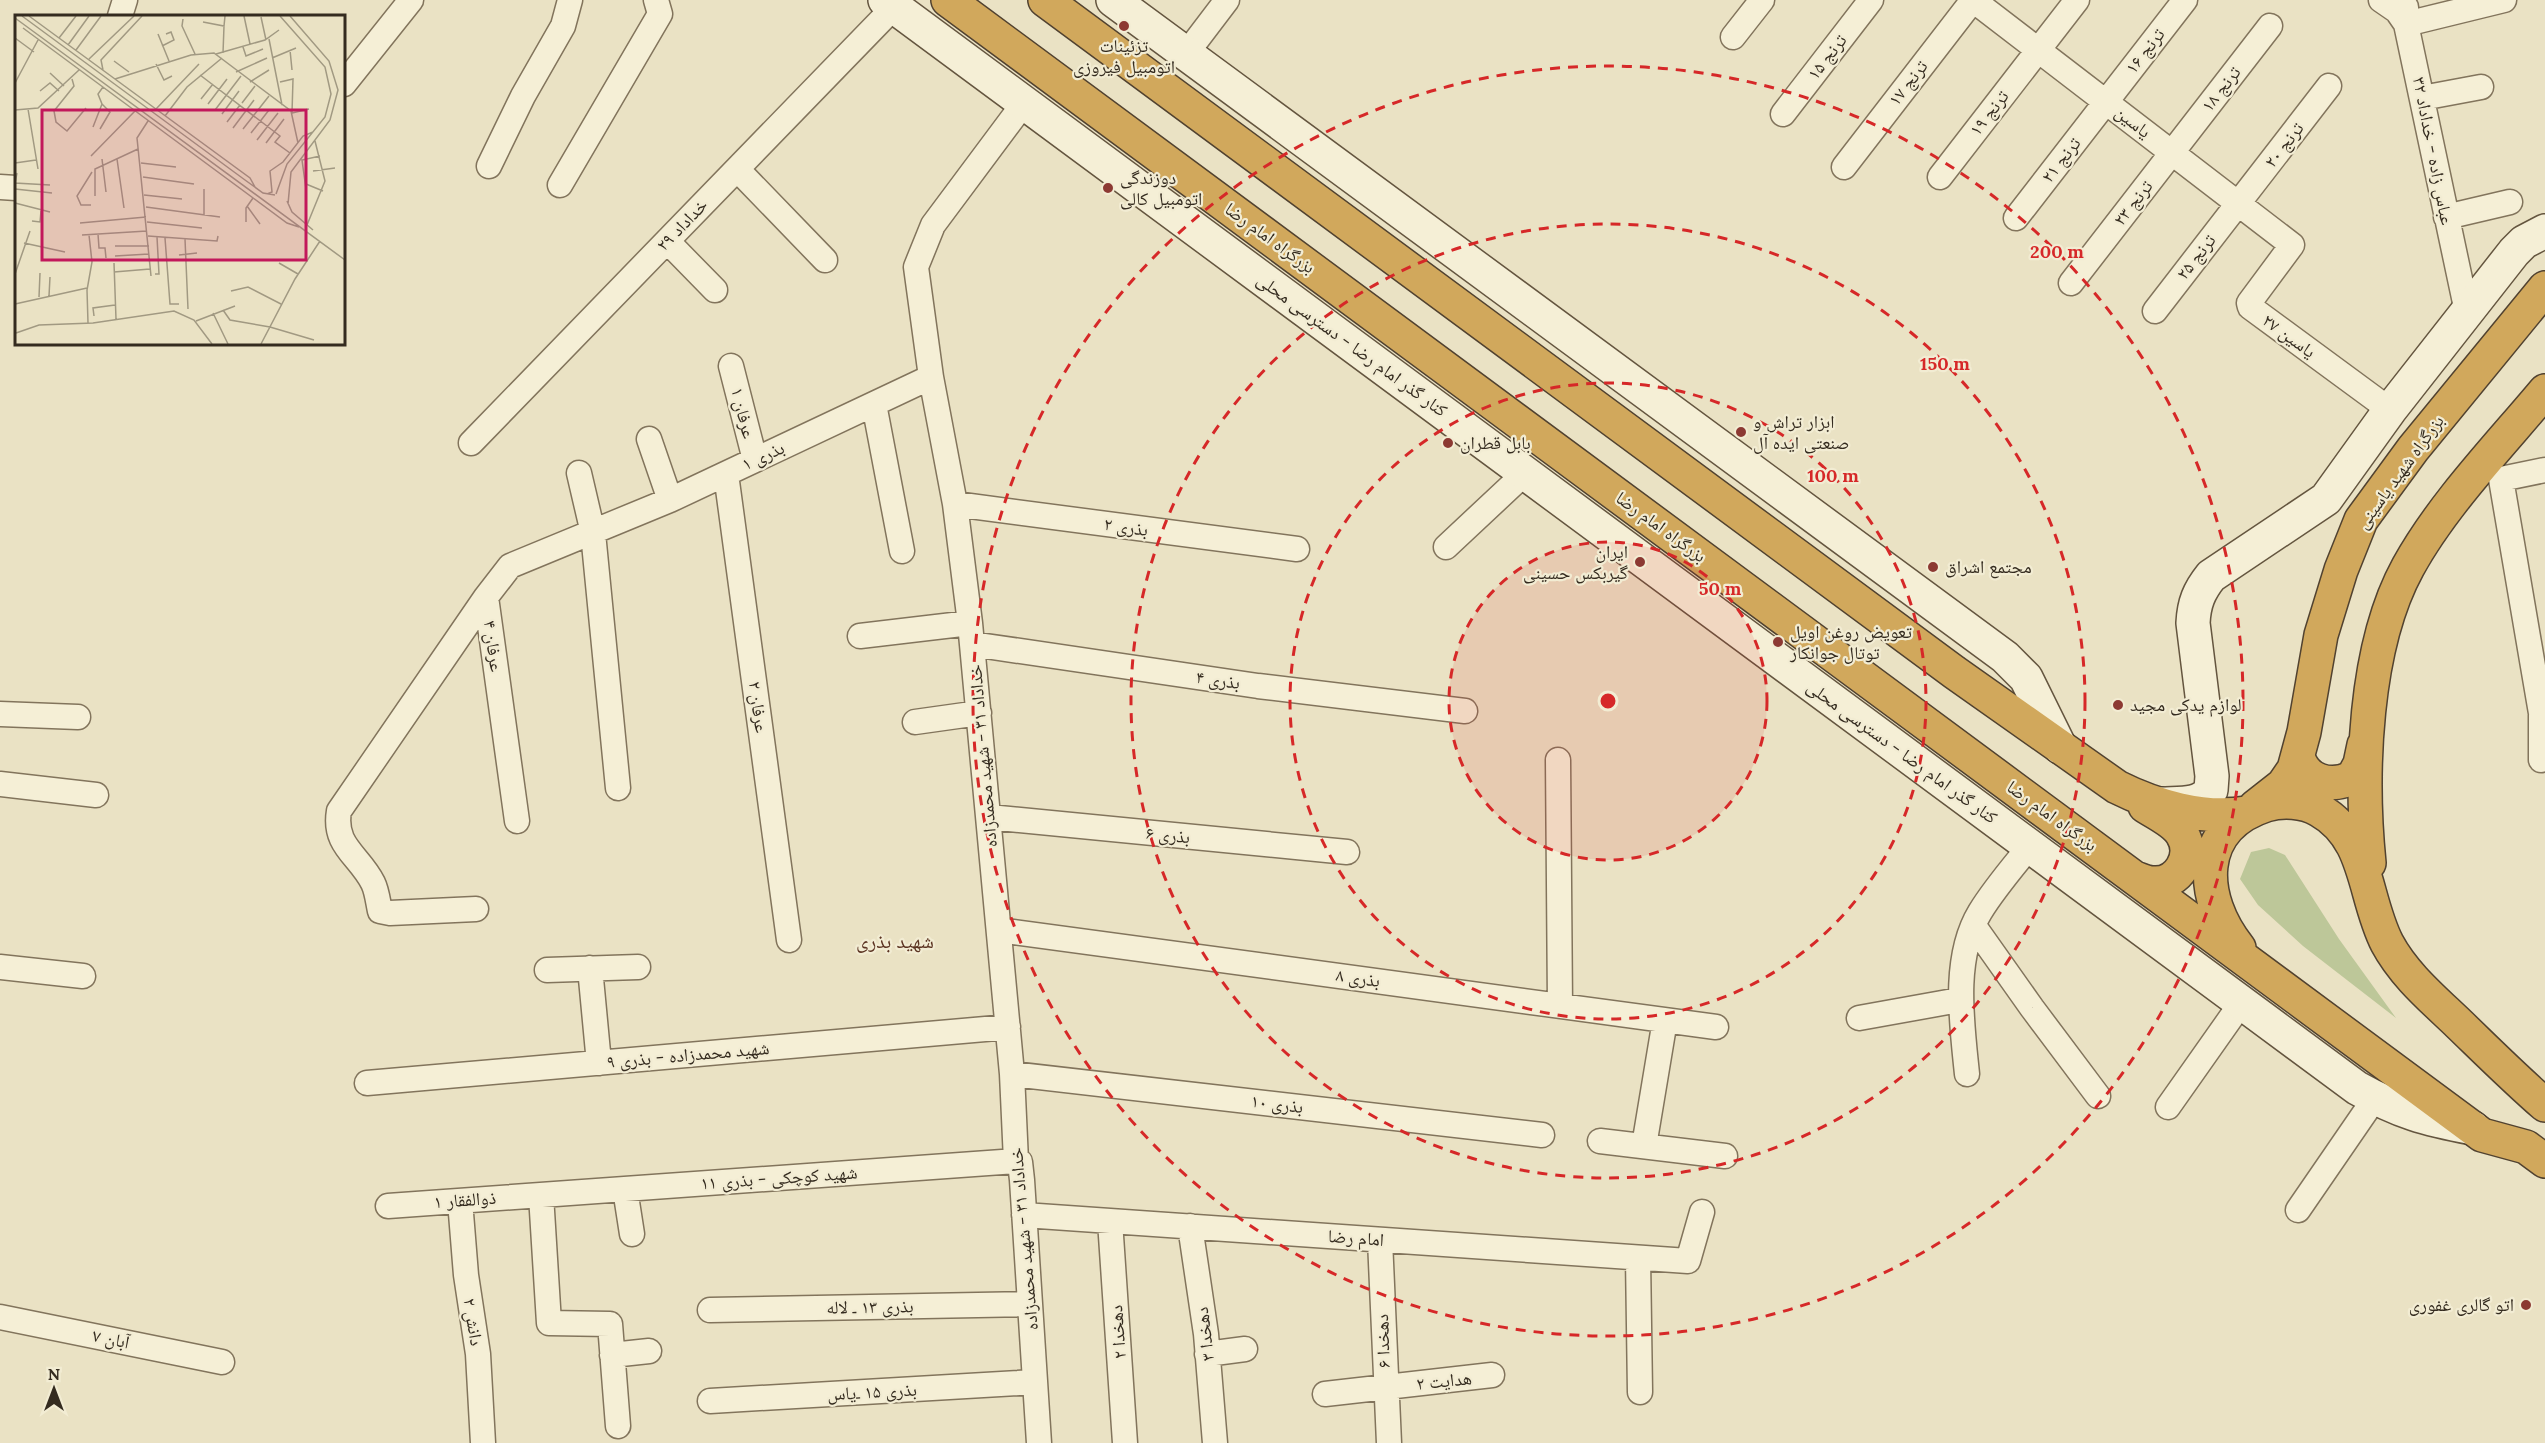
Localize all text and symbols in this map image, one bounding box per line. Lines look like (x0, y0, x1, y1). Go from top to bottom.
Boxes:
inset map (15, 15, 345, 345)
marker: تزئینات اتومبیل فیروزی (1117, 19, 1131, 33)
street label: ترنج ۱۶ (2120, 23, 2170, 79)
street label: ترنج ۱۵ (1802, 29, 1852, 85)
place label: تزئینات اتومبیل فیروزی (1073, 34, 1175, 78)
street label: ترنج ۱۷ (1883, 55, 1933, 111)
street label: ترنج ۱۸ (2196, 61, 2246, 117)
street label: عباس زاده - خداداد ۳۲ (2408, 75, 2459, 227)
street label: ترنج ۱۹ (1964, 85, 2014, 141)
street label: یاسین (2111, 100, 2156, 143)
street label: ترنج ۲۰ (2259, 117, 2309, 173)
street label: ترنج ۲۱ (2036, 132, 2086, 188)
place label: دوزندگی اتومبیل کالی (1120, 166, 1202, 210)
street label: ترنج ۲۳ (2108, 175, 2158, 231)
marker: دوزندگی اتومبیل کالی (1101, 181, 1115, 195)
street label: خداداد ۲۹ (651, 194, 712, 256)
street label: بزرگراه امام رضا (1220, 197, 1320, 279)
street label: ترنج ۲۵ (2171, 229, 2221, 285)
text: 200 m (2030, 240, 2084, 263)
street label: کنار گذر امام رضا - دسترسی محلی (1252, 268, 1453, 423)
street label: یاسین ۲۷ (2258, 309, 2321, 363)
text: 150 m (1920, 352, 1970, 375)
street label: عرفان ۱ (726, 385, 761, 441)
place label: ابزار تراش و صنعتی ایده آل (1753, 410, 1850, 454)
street label: بزرگراه شهید یاسینی (2350, 410, 2449, 533)
marker: ابزار تراش و صنعتی ایده آل (1734, 425, 1748, 439)
place label: بابل قطران (1460, 431, 1531, 454)
street label: بذری ۱ (738, 436, 788, 475)
marker: بابل قطران (1441, 436, 1455, 450)
text: 100 m (1807, 464, 1859, 487)
street label: بزرگراه امام رضا (1611, 486, 1711, 568)
street label: بذری ۲ (1102, 512, 1150, 541)
place label: ایران گیربکس حسینی (1523, 540, 1629, 584)
marker: ایران گیربکس حسینی (1633, 555, 1647, 569)
place label: مجتمع اشراق (1945, 555, 2032, 579)
marker: مجتمع اشراق (1926, 560, 1940, 574)
text: 50 m (1699, 577, 1742, 600)
street label: عرفان ۴ (478, 619, 508, 673)
place label: تعویض روغن اویل توتال جوانکار (1789, 620, 1912, 664)
marker: تعویض روغن اویل توتال جوانکار (1771, 635, 1785, 649)
street label: خداداد ۳۱ - شهید محمدزاده (963, 664, 1002, 848)
street label: بذری ۴ (1194, 665, 1242, 694)
street label: کنار گذر امام رضا - دسترسی محلی (1802, 675, 2003, 830)
street label: عرفان ۲ (743, 680, 773, 734)
centre of rings (1598, 691, 1618, 711)
place label: لوازم یدکی مجید (2130, 693, 2242, 717)
marker: لوازم یدکی مجید (2111, 698, 2125, 712)
street label: بزرگراه امام رضا (2002, 775, 2102, 857)
street label: بذری ۶ (1145, 821, 1191, 848)
district label: شهید بذری (856, 928, 934, 953)
street label: بذری ۸ (1334, 963, 1382, 992)
street label: شهید محمدزاده - بذری ۹ (606, 1036, 770, 1073)
street label: بذری ۱۰ (1250, 1089, 1305, 1118)
street label: خداداد ۳۱ - شهید محمدزاده (1004, 1147, 1043, 1331)
street label: شهید کوچکی - بذری ۱۱ (700, 1161, 858, 1194)
street label: ذوالفقار ۱ (433, 1186, 497, 1213)
street label: امام رضا (1327, 1224, 1385, 1252)
place label: اتو گالری غفوری (2409, 1293, 2514, 1316)
street label: بذری ۱۳ ـ لاله (826, 1294, 914, 1319)
street label: دانش ۲ (458, 1297, 489, 1347)
marker: اتو گالری غفوری (2519, 1298, 2533, 1312)
street label: دهخدا ۲ (1104, 1304, 1131, 1360)
street label: دهخدا ۳ (1190, 1306, 1219, 1362)
street label: دهخدا ۶ (1370, 1314, 1395, 1369)
street label: آبان ۷ (91, 1323, 132, 1354)
north arrow (24, 1359, 84, 1419)
text: N (48, 1364, 60, 1384)
street label: هدایت ۲ (1415, 1366, 1473, 1395)
street label: بذری ۱۵ ـ‌یاس (826, 1378, 918, 1405)

